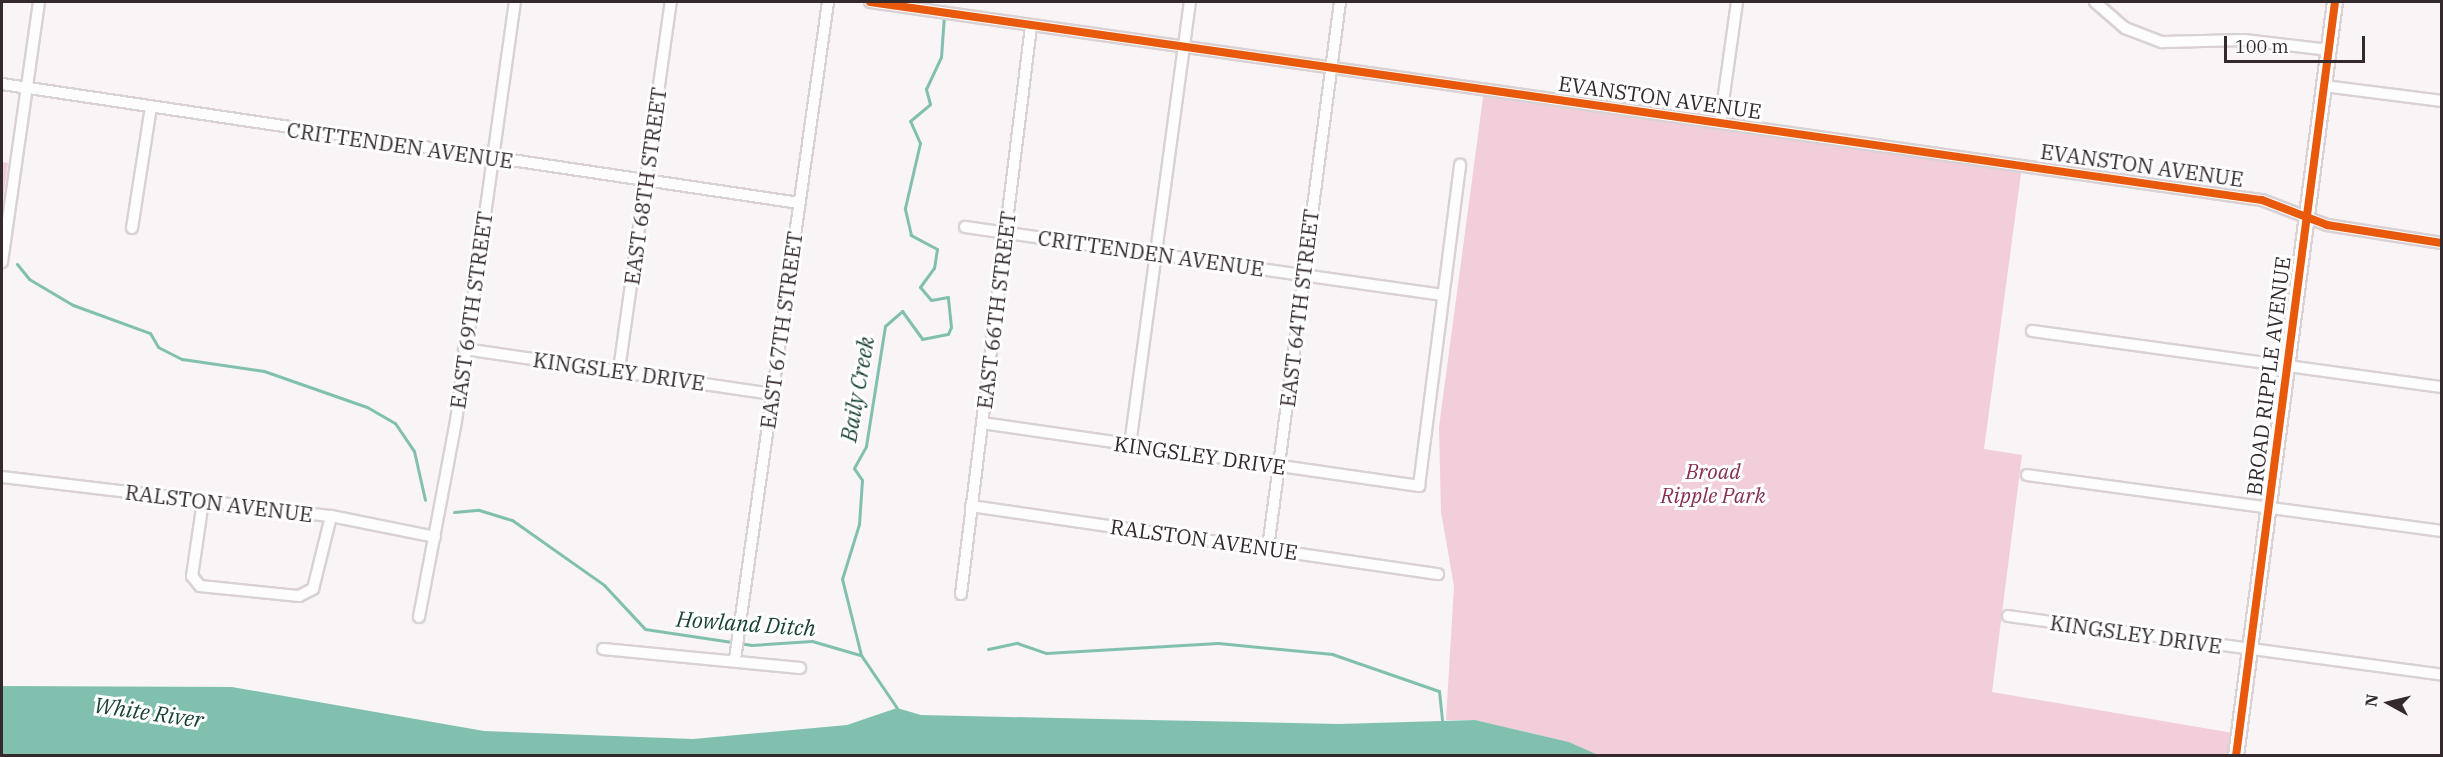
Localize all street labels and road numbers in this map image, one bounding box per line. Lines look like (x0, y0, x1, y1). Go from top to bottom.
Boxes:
street label: EVANSTON AVENUE (1557, 70, 1763, 124)
street label: EAST 68TH STREET (619, 86, 671, 286)
street label: CRITTENDEN AVENUE (285, 117, 515, 173)
street label: EVANSTON AVENUE (2039, 138, 2245, 192)
street label: EAST 64TH STREET (1274, 208, 1324, 408)
street label: EAST 69TH STREET (445, 210, 497, 410)
street label: EAST 66TH STREET (971, 210, 1021, 410)
street label: CRITTENDEN AVENUE (1036, 225, 1266, 281)
street label: EAST 67TH STREET (755, 230, 807, 430)
street label: BROAD RIPPLE AVENUE (2241, 255, 2295, 497)
street label: KINGSLEY DRIVE (531, 346, 707, 396)
street label: KINGSLEY DRIVE (1112, 430, 1288, 480)
street label: RALSTON AVENUE (124, 479, 314, 527)
street label: RALSTON AVENUE (1109, 513, 1299, 565)
street label: KINGSLEY DRIVE (2048, 609, 2224, 659)

